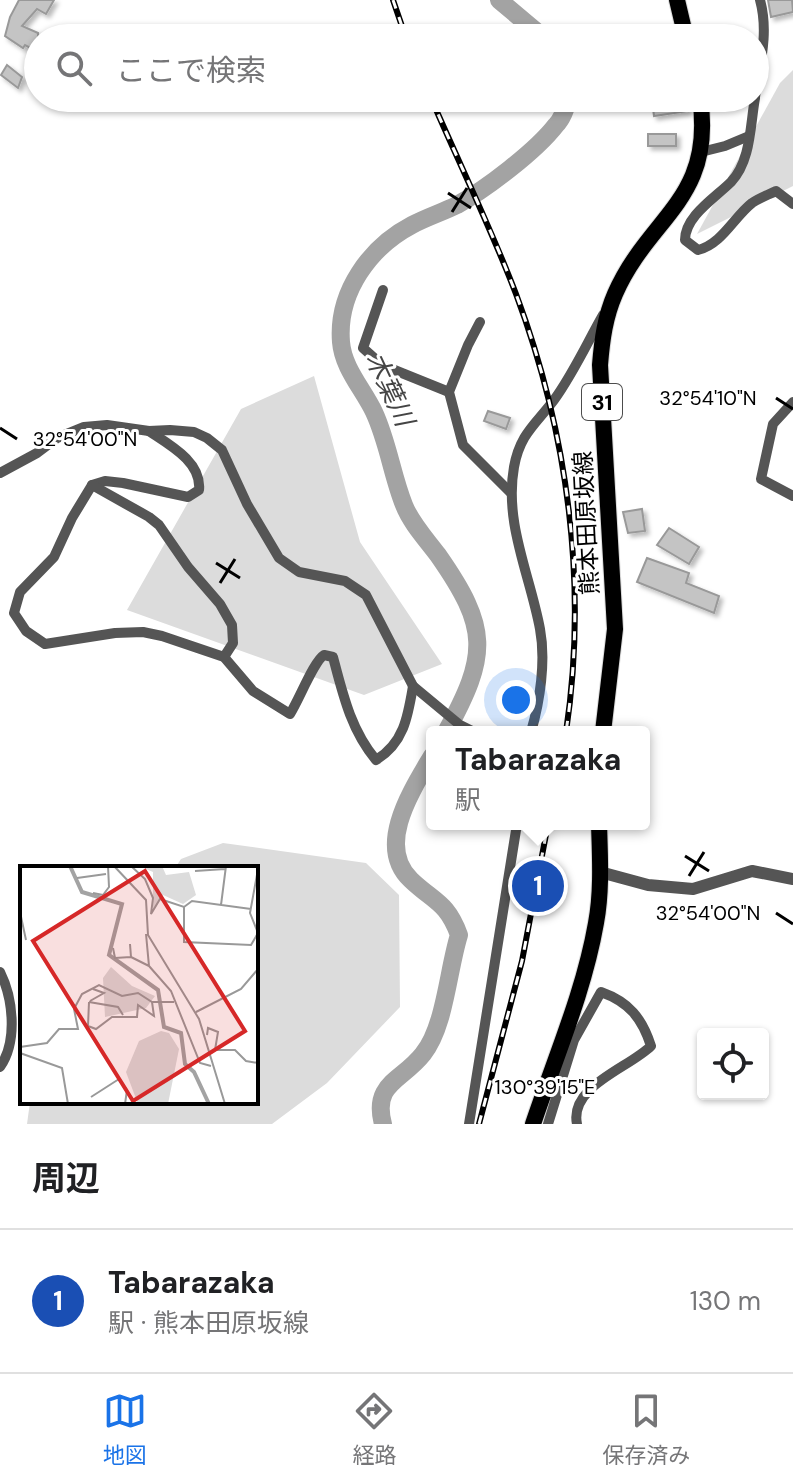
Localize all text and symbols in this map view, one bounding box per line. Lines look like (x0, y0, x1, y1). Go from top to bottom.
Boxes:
search box (24, 24, 769, 112)
icon: search (52, 46, 96, 90)
text: ここで検索 (116, 51, 266, 90)
water label: 木葉川 (358, 346, 423, 434)
road number: 31 (582, 384, 622, 420)
text: 32°54'10"N (659, 385, 757, 411)
text: 32°54'00"N (33, 426, 137, 452)
street label: 熊本田原坂線 (567, 450, 605, 596)
your location (496, 680, 536, 720)
popup (426, 726, 650, 830)
text: Tabarazaka (455, 740, 621, 779)
text: 駅 (455, 783, 481, 817)
pin: 1 (512, 856, 564, 916)
inset map (20, 866, 258, 1104)
text: 32°54'00"N (656, 900, 760, 926)
map controls (697, 1028, 769, 1100)
button: locate (697, 1028, 769, 1100)
text: 130°39'15"E (495, 1074, 595, 1100)
text: 周辺 (32, 1156, 100, 1201)
text: Tabarazaka (108, 1263, 275, 1302)
text: 1 (53, 1284, 63, 1318)
text: 130 m (690, 1284, 761, 1318)
text: 駅 · 熊本田原坂線 (108, 1306, 309, 1340)
tab: 地図 (103, 1389, 147, 1470)
tab: 経路 (352, 1389, 396, 1470)
tab: 保存済み (602, 1389, 690, 1470)

